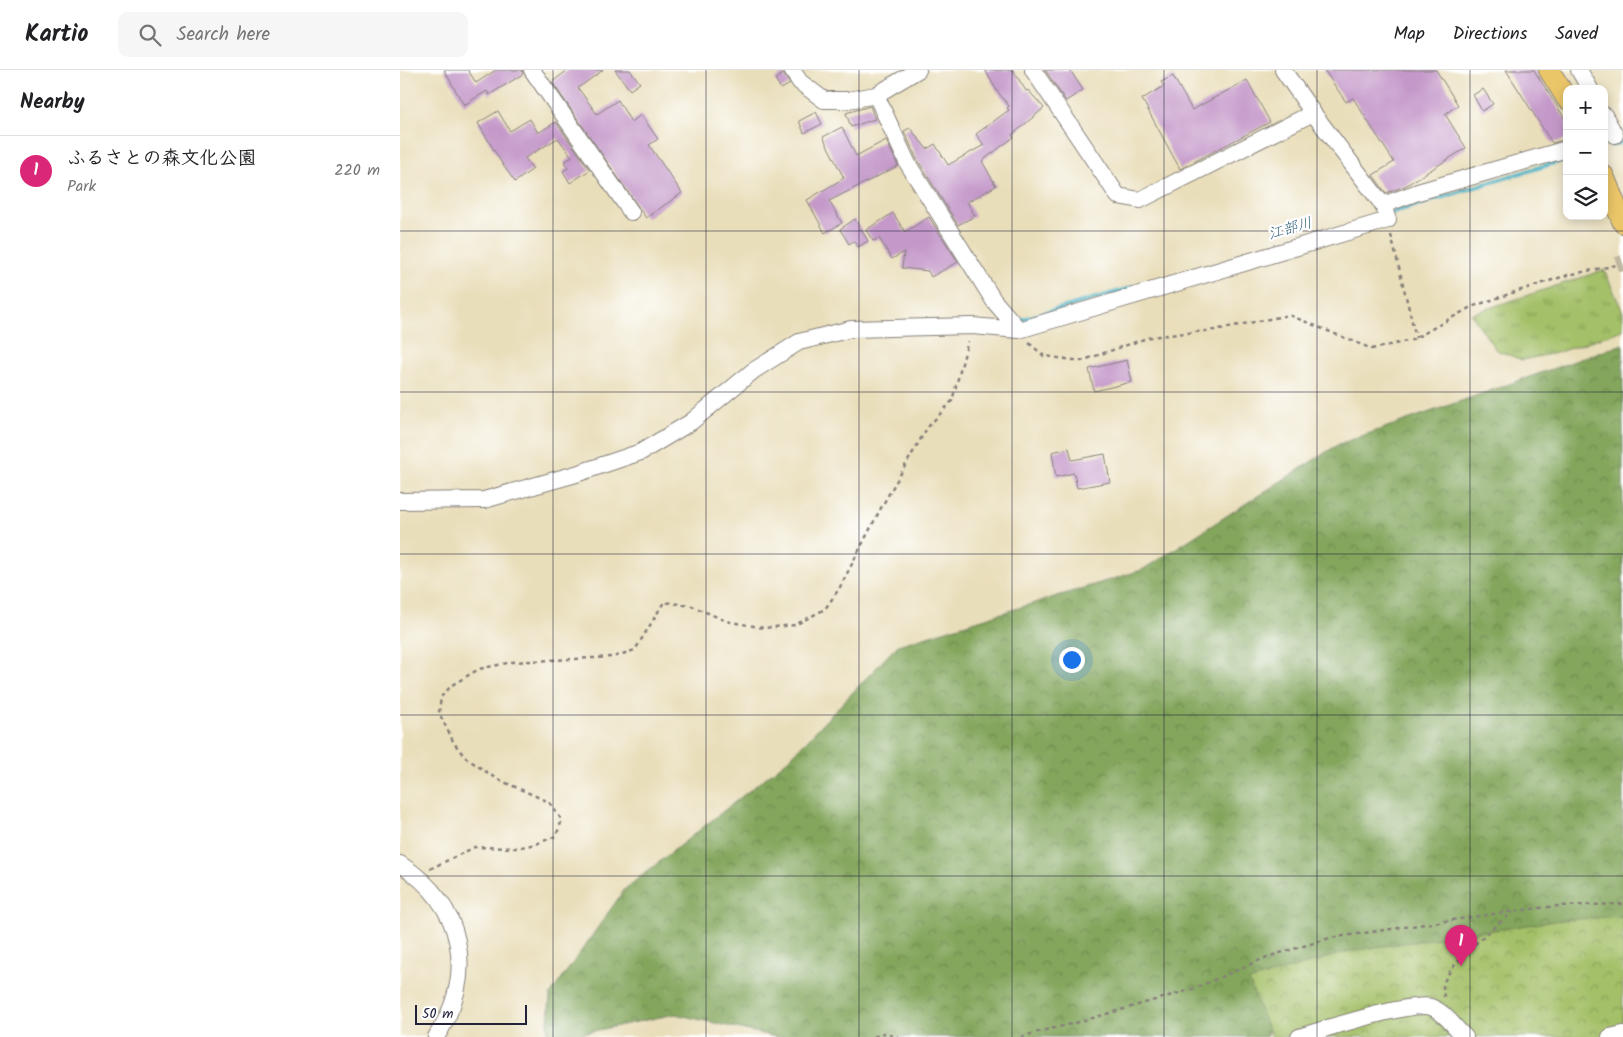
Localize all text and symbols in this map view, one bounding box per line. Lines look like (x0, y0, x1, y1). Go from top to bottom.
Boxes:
search box (118, 12, 468, 57)
text: Kartio (25, 15, 88, 54)
text: Search here (176, 20, 270, 50)
text: Map (1393, 20, 1425, 49)
text: Directions (1453, 20, 1527, 49)
text: Saved (1555, 20, 1598, 49)
icon: search (136, 21, 164, 49)
map controls (1563, 85, 1608, 220)
button: + (1563, 85, 1608, 130)
text: Nearby (20, 86, 85, 119)
button: − (1563, 130, 1608, 175)
text: ふるさとの森文化公園 (67, 144, 257, 174)
text: 1 (34, 158, 38, 183)
text: 220 m (334, 158, 380, 183)
text: Park (67, 174, 96, 199)
button: layers (1563, 175, 1608, 220)
water label: 江部川 (1265, 211, 1315, 247)
your location (1059, 647, 1085, 673)
pin: 1 (1445, 925, 1477, 966)
scale bar (415, 1002, 528, 1025)
text: 50 m (422, 1003, 453, 1025)

